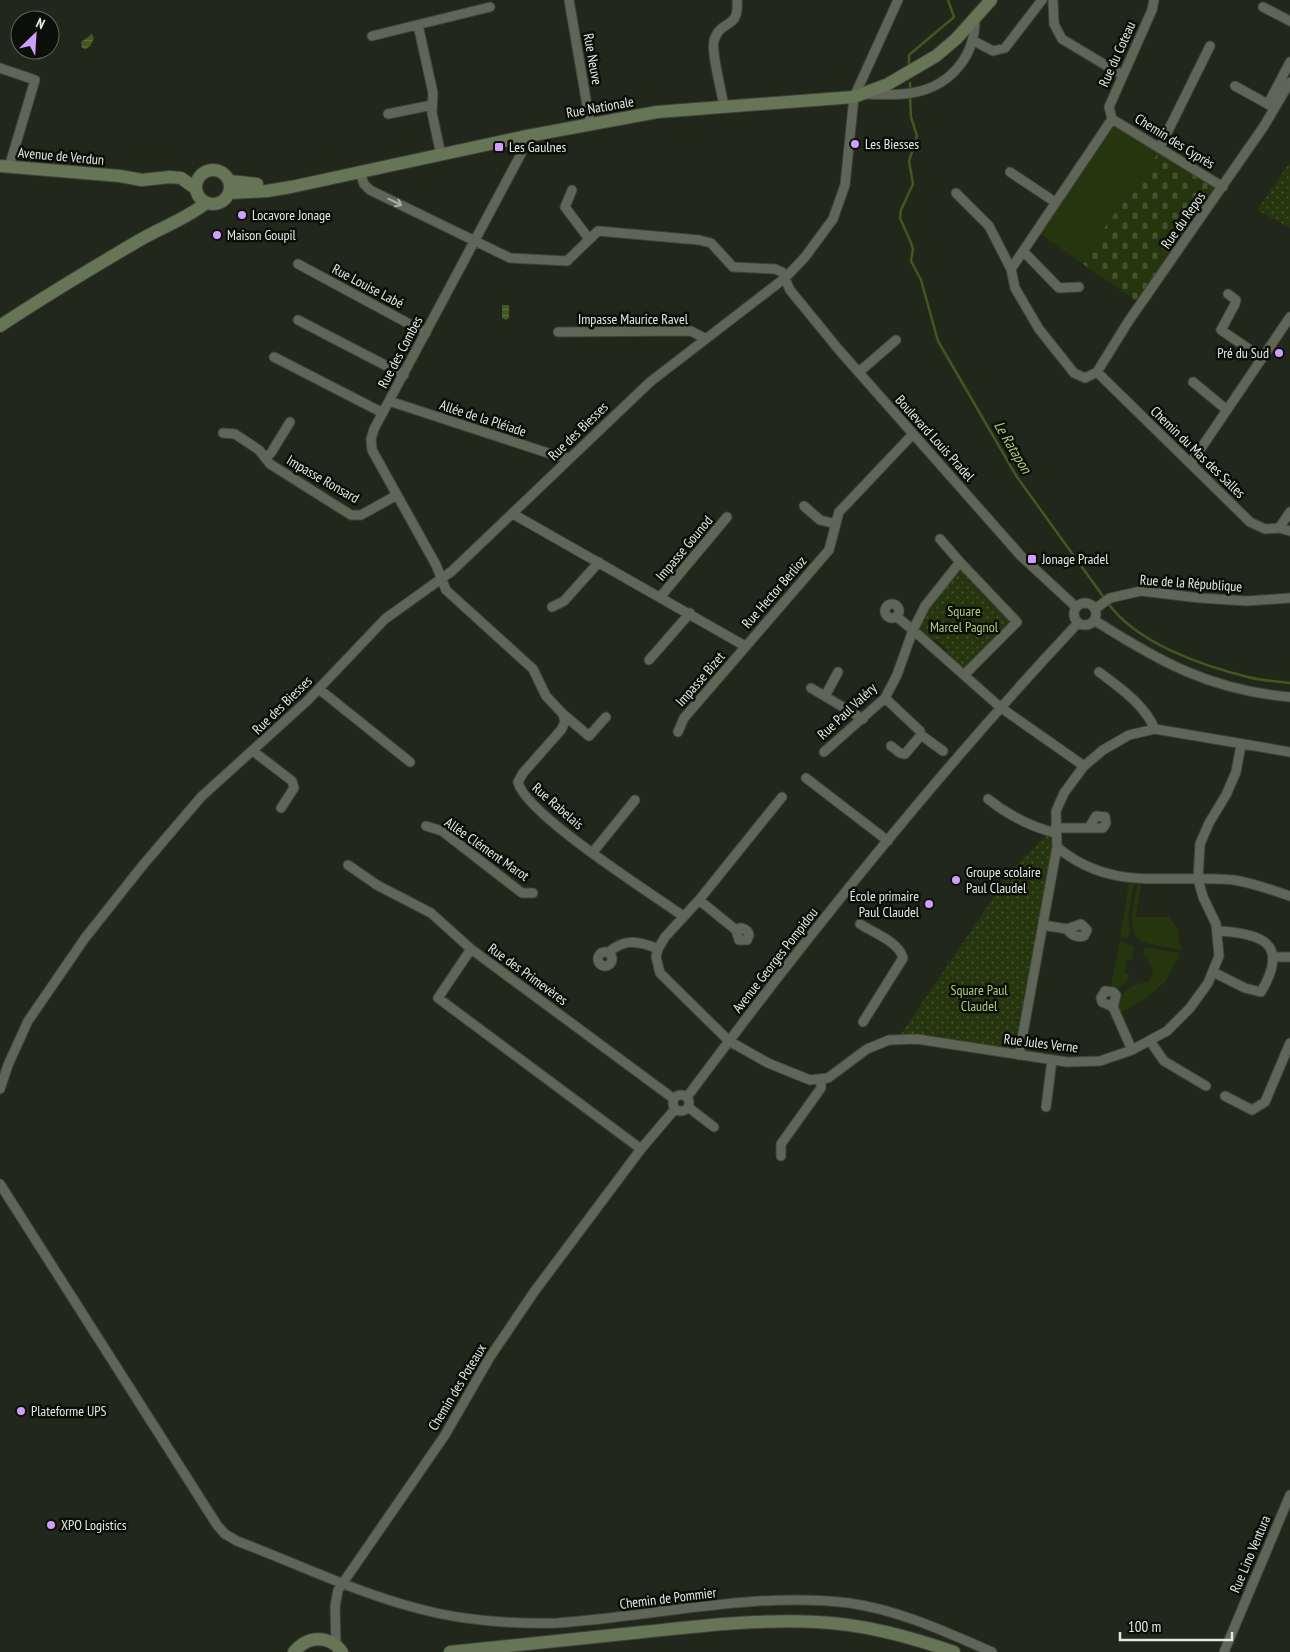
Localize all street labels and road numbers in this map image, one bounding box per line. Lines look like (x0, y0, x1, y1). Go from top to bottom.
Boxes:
street label: Rue du Coteau (1095, 18, 1139, 90)
street label: Rue Neuve (580, 32, 606, 86)
street label: Rue Nationale (565, 92, 635, 122)
street label: Chemin des Cyprès (1132, 109, 1218, 173)
street label: Avenue de Verdun (17, 143, 105, 169)
street label: Rue du Repos (1157, 188, 1209, 252)
street label: Rue Louise Labé (329, 260, 407, 312)
street label: Impasse Maurice Ravel (578, 310, 689, 328)
street label: Rue des Combes (374, 313, 427, 391)
street label: Boulevard Louis Pradel (892, 391, 979, 485)
street label: Allée de la Pléiade (437, 396, 529, 441)
street label: Rue des Biesses (544, 398, 612, 464)
street label: Chemin du Mas des Salles (1147, 402, 1249, 502)
street label: Impasse Ronsard (283, 451, 363, 507)
street label: Impasse Gounod (652, 512, 716, 584)
street label: Rue Hector Berlioz (738, 552, 810, 632)
street label: Rue de la République (1139, 570, 1243, 596)
street label: Impasse Bizet (671, 648, 729, 710)
street label: Rue des Biesses (248, 672, 316, 738)
street label: Rue Paul Valéry (814, 678, 881, 743)
street label: Rue Rabelais (529, 779, 588, 833)
street label: Allée Clément Marot (441, 813, 533, 885)
street label: Avenue Georges Pompidou (728, 904, 822, 1016)
street label: Rue des Primevères (485, 939, 572, 1009)
street label: Rue Jules Verne (1003, 1030, 1079, 1057)
street label: Chemin des Poteaux (424, 1340, 490, 1434)
street label: Rue Lino Ventura (1226, 1513, 1274, 1595)
street label: Chemin de Pommier (619, 1583, 718, 1613)

